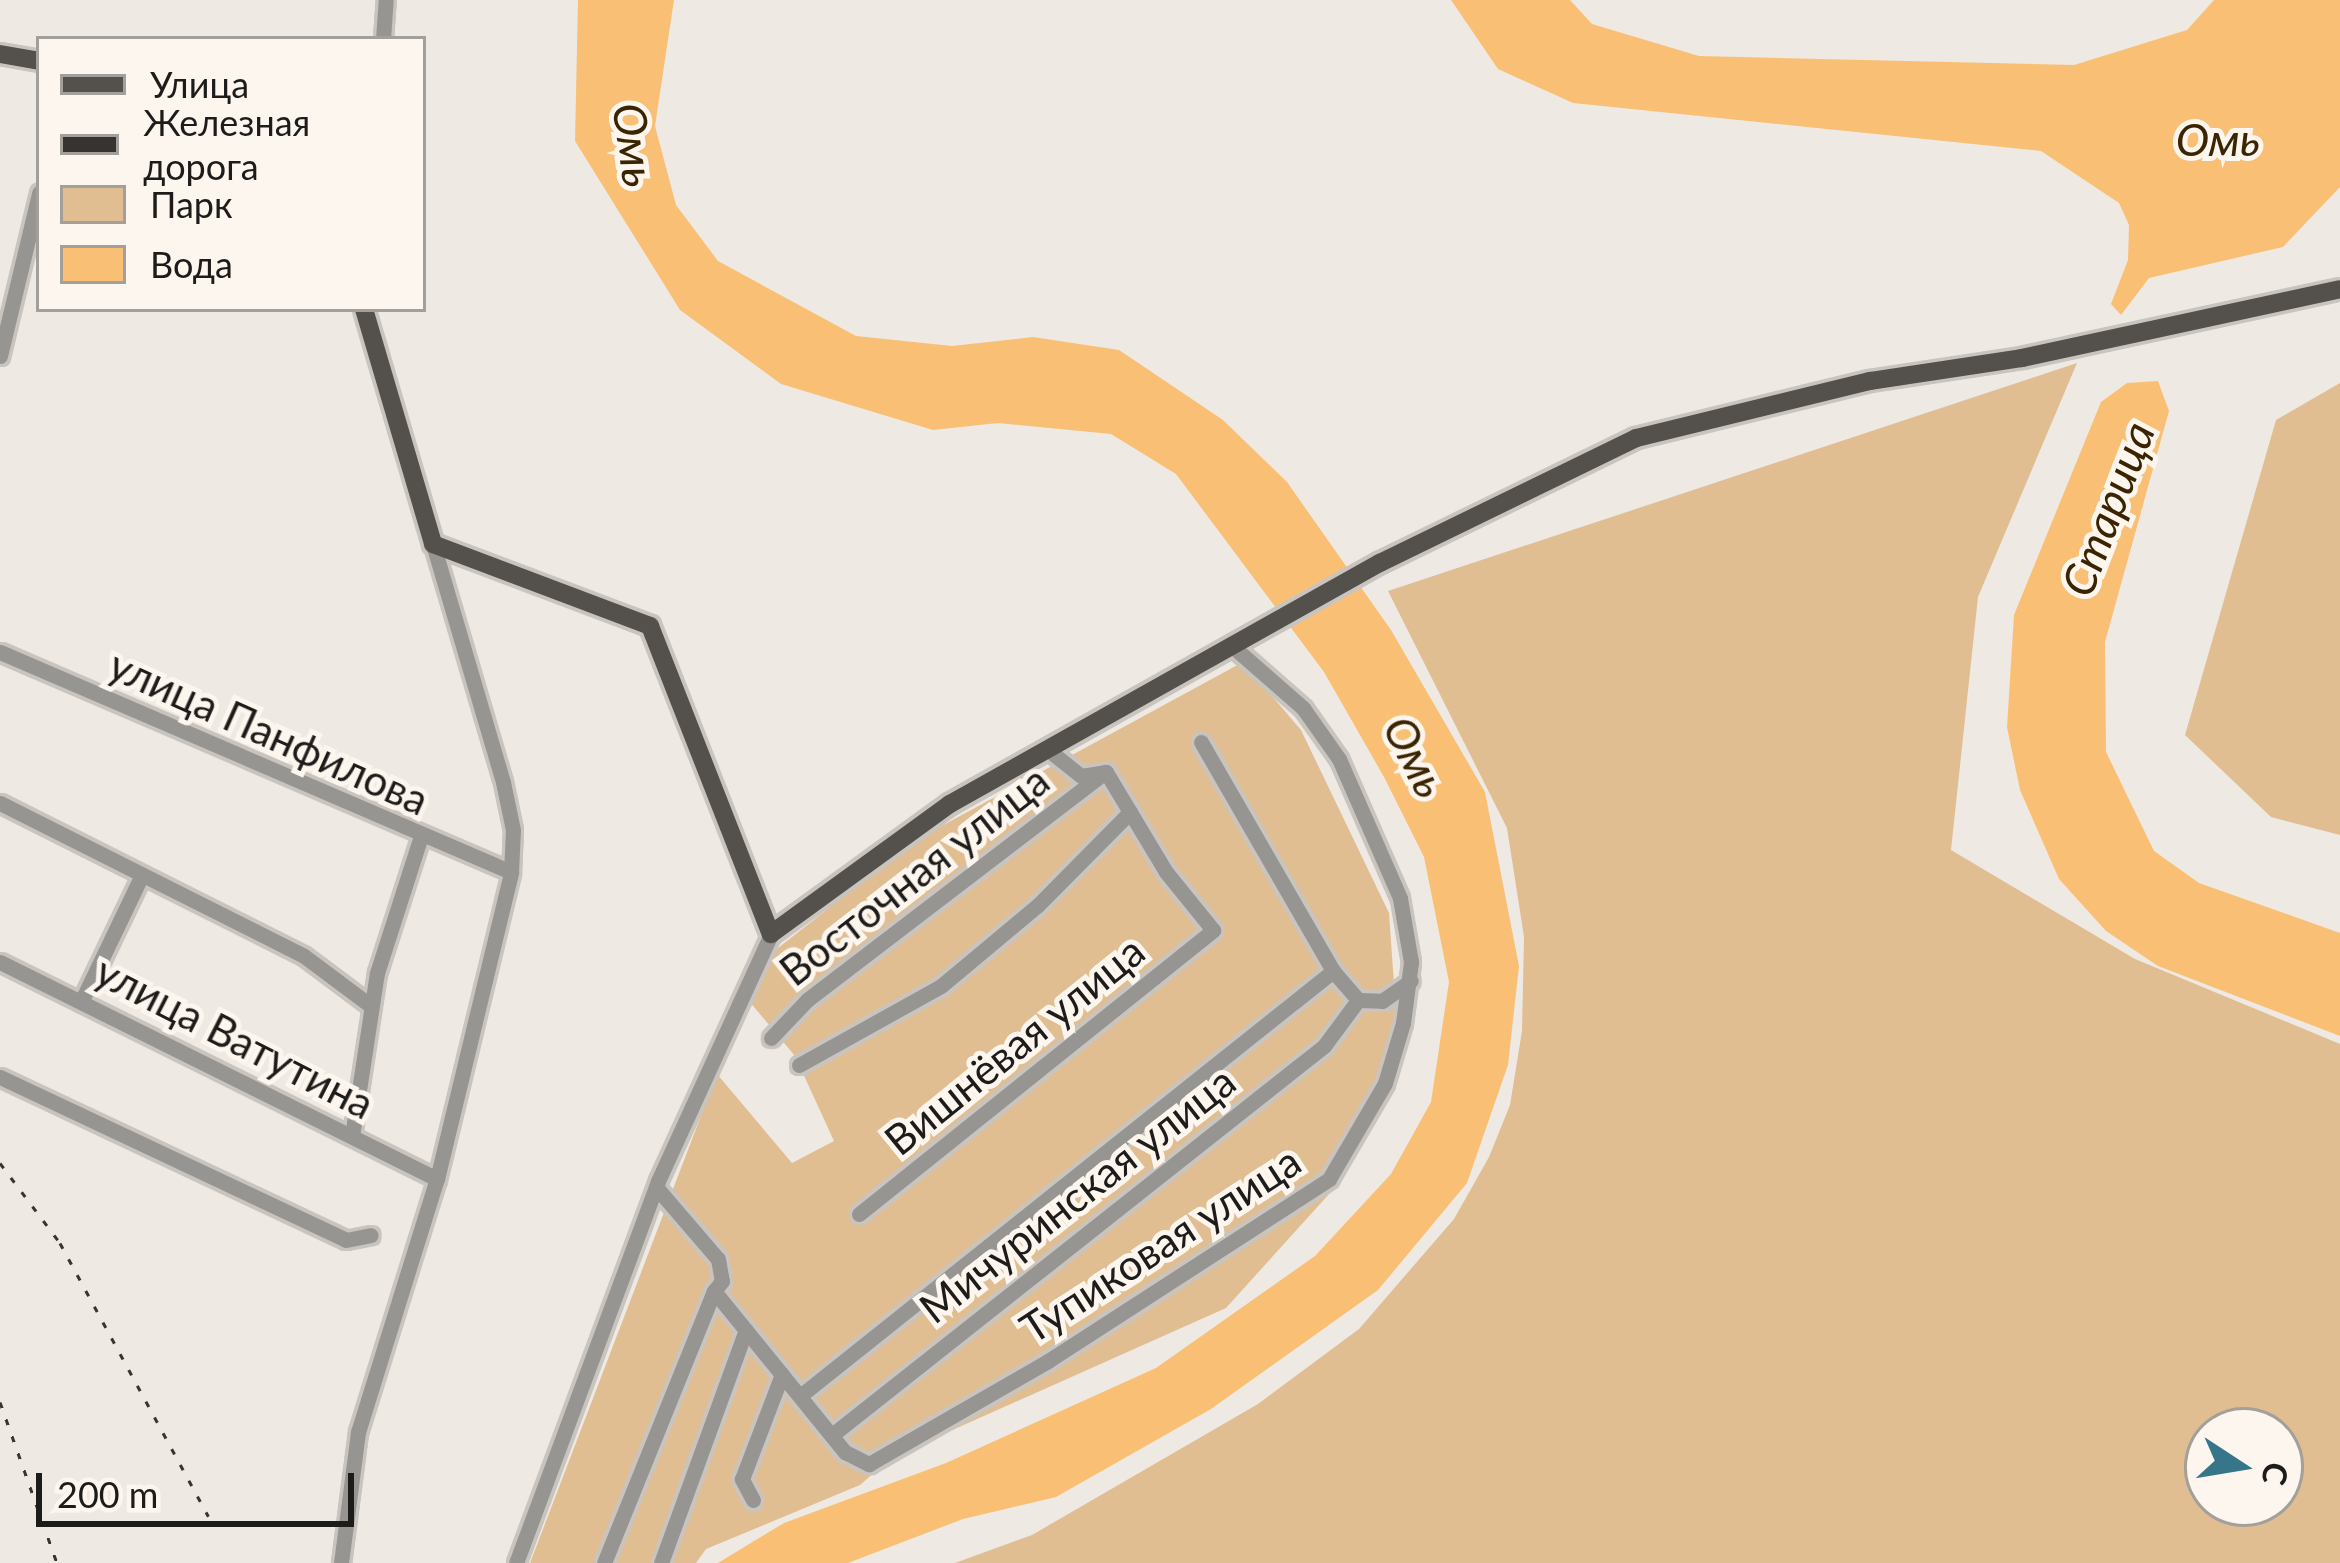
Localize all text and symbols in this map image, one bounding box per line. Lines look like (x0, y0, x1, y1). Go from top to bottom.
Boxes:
legend (36, 36, 426, 312)
text: Улица (150, 62, 249, 106)
water label: Омь (601, 99, 667, 191)
text: Железная дорога (143, 100, 310, 188)
water label: Омь (2176, 113, 2260, 167)
text: Парк (150, 182, 233, 226)
text: Вода (150, 242, 233, 286)
water label: Старица (2050, 414, 2166, 604)
street label: улица Панфилова (102, 639, 436, 825)
water label: Омь (1372, 707, 1458, 807)
street label: Восточная улица (770, 754, 1058, 996)
street label: Вишнёвая улица (874, 925, 1154, 1165)
street label: улица Ватутина (87, 945, 383, 1129)
street label: Мичуринская улица (909, 1055, 1245, 1333)
street label: Тупиковая улица (1011, 1135, 1309, 1353)
north arrow (2184, 1407, 2304, 1527)
scale bar (42, 1449, 360, 1523)
text: С (2254, 1459, 2298, 1489)
text: 200 m (57, 1472, 158, 1516)

